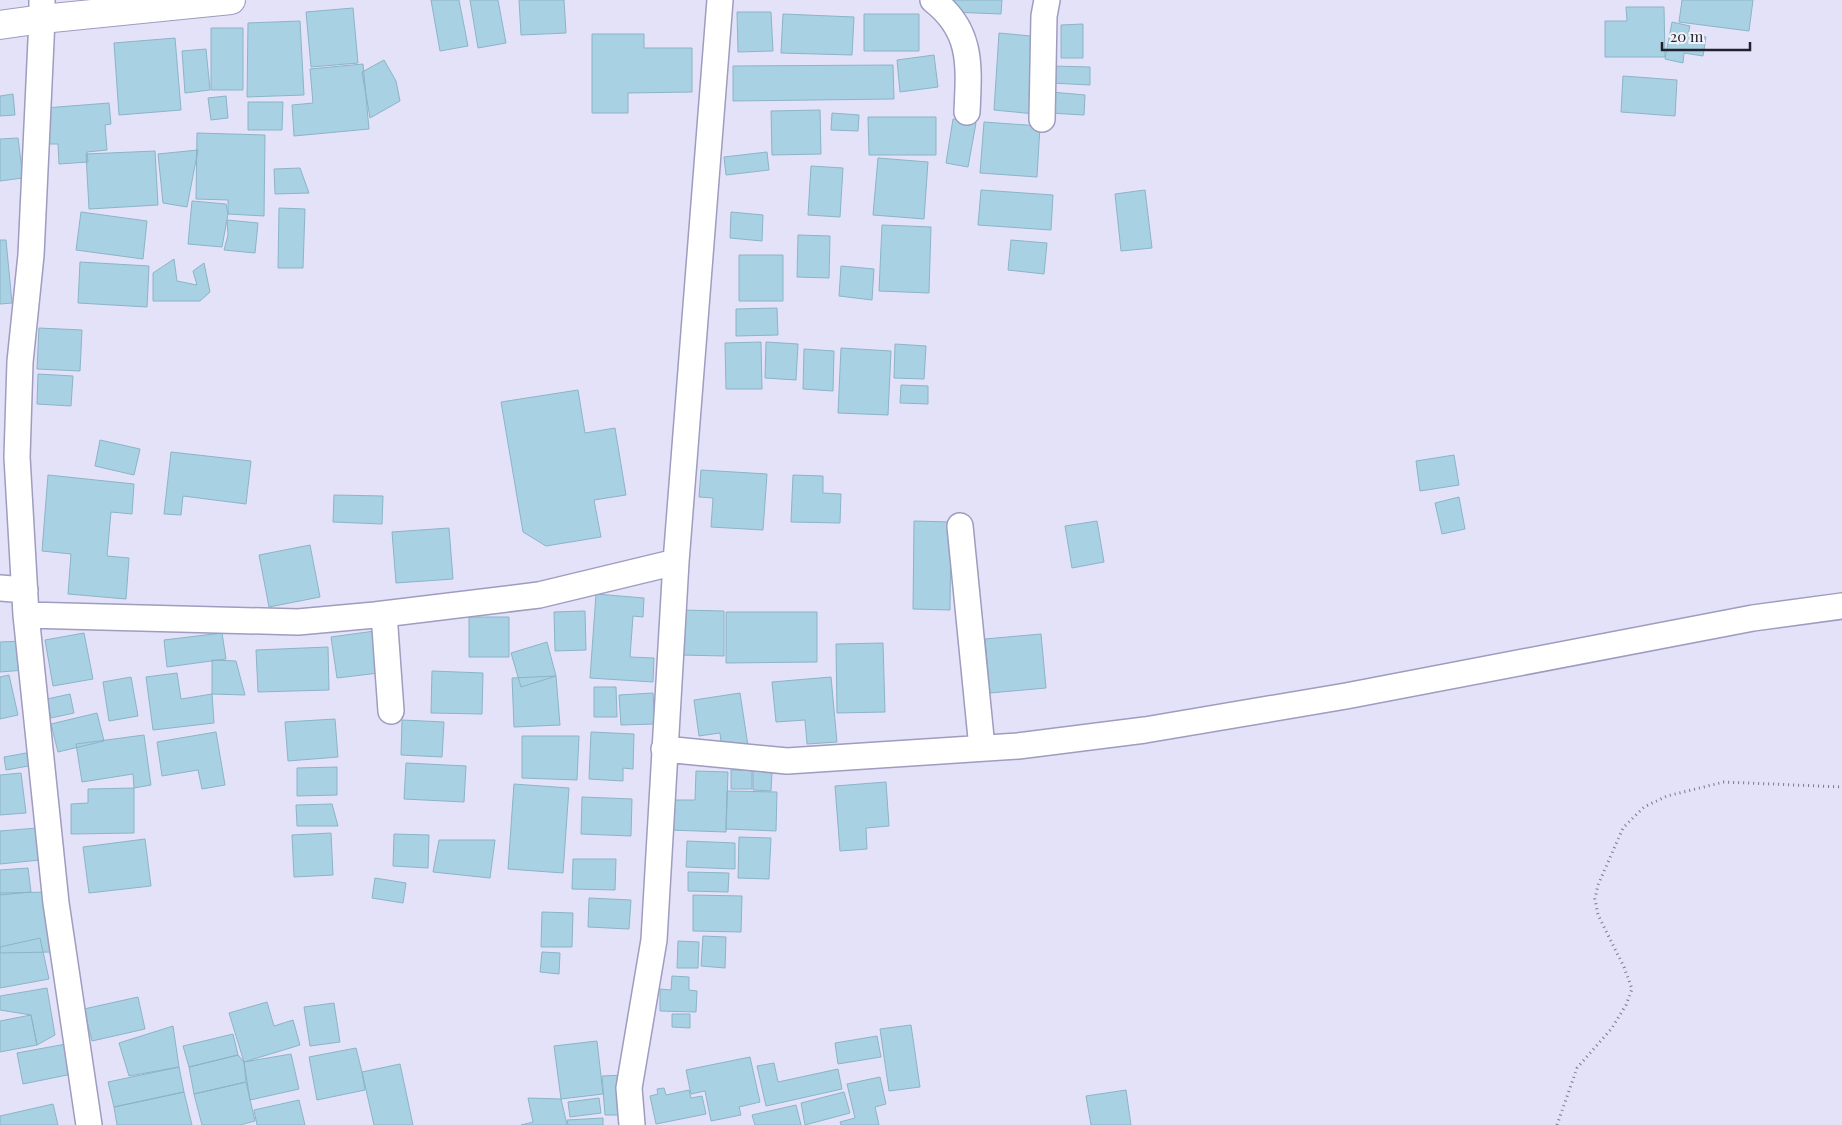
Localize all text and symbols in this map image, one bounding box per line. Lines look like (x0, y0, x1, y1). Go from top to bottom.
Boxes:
scale bar (1662, 20, 1750, 52)
text: 20 m (1670, 26, 1704, 46)

